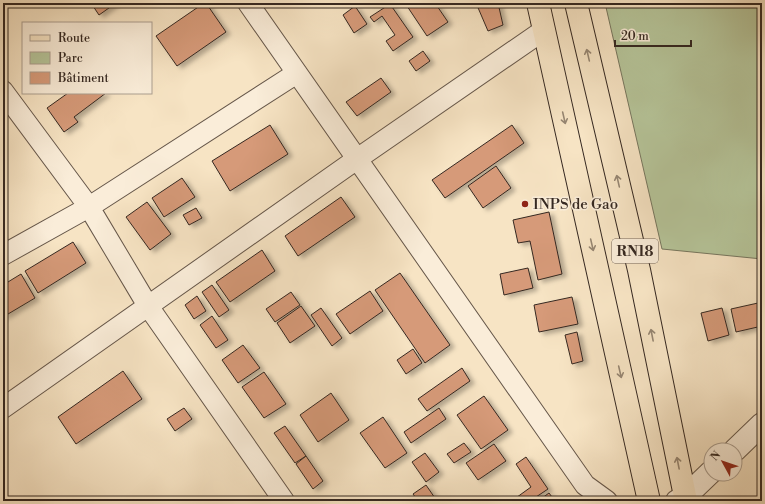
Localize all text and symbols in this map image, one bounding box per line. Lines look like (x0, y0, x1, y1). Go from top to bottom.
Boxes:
legend (22, 22, 152, 94)
scale bar (615, 22, 691, 48)
text: 20 m (621, 29, 649, 44)
text: Route (58, 31, 90, 46)
one-way arrow (584, 48, 592, 61)
text: Parc (58, 51, 83, 66)
text: Bâtiment (57, 71, 109, 86)
one-way arrow (560, 112, 568, 125)
one-way arrow (614, 175, 622, 188)
place label: INPS de Gao (533, 195, 618, 214)
marker: INPS de Gao (520, 199, 530, 209)
one-way arrow (588, 238, 596, 251)
road number: RN18 (612, 239, 658, 263)
one-way arrow (648, 329, 656, 342)
one-way arrow (617, 365, 624, 378)
north arrow (703, 442, 743, 482)
text: N (708, 448, 724, 464)
one-way arrow (674, 457, 682, 470)

